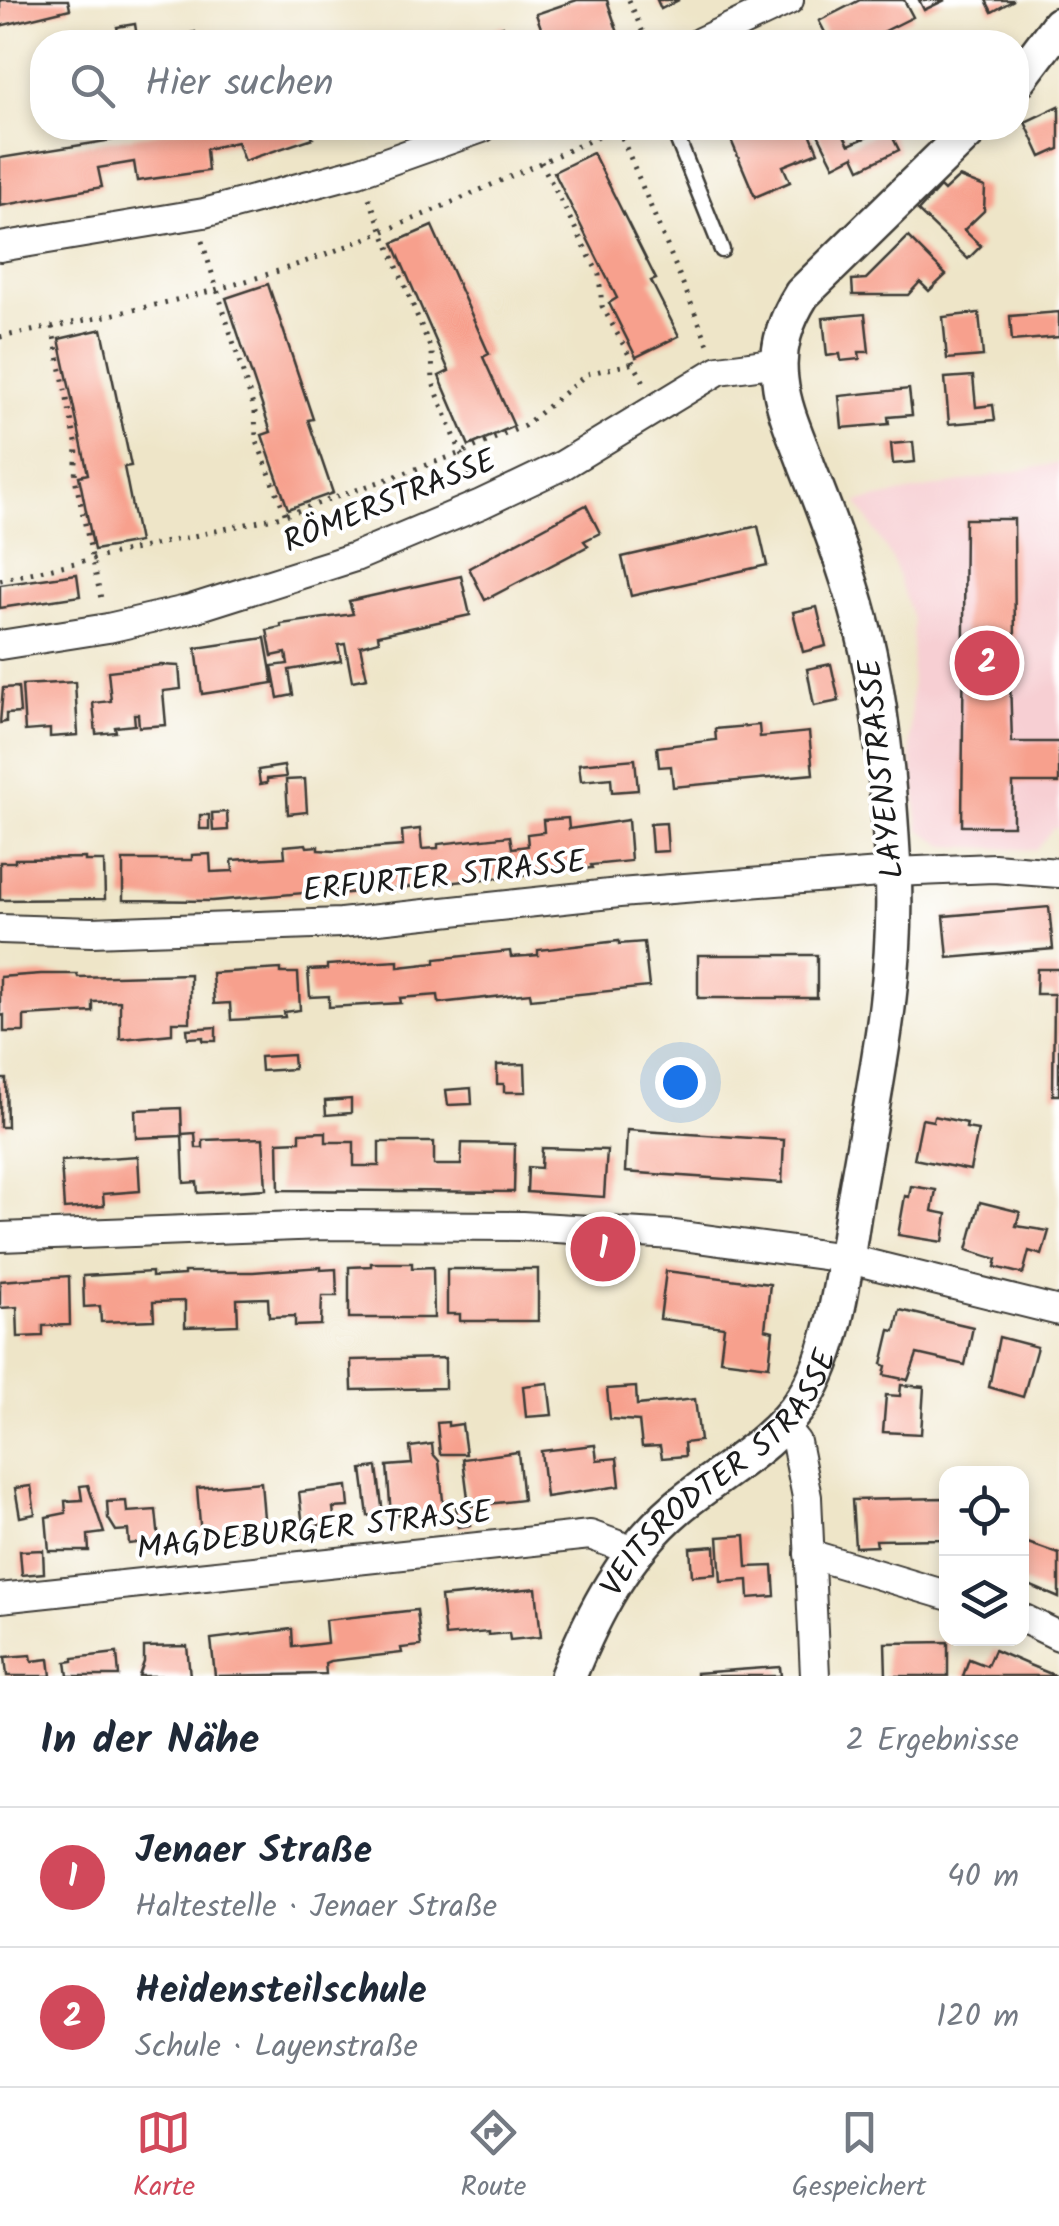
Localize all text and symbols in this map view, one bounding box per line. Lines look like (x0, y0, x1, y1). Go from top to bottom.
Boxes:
search box (30, 30, 1029, 140)
text: Hier suchen (145, 55, 334, 115)
icon: search (65, 58, 120, 113)
street label: RÖMERSTRASSE (276, 436, 505, 568)
pin: 2 (954, 626, 1020, 700)
street label: LAYENSTRASSE (845, 655, 919, 881)
street label: ERFURTER STRASSE (300, 837, 590, 918)
your location (655, 1057, 706, 1108)
pin: 1 (570, 1212, 636, 1286)
street label: VEITSRODTER STRASSE (588, 1342, 853, 1607)
map controls (939, 1466, 1029, 1646)
button: locate (939, 1466, 1029, 1556)
street label: MAGDEBURGER STRASSE (134, 1487, 496, 1575)
button: layers (939, 1556, 1029, 1646)
text: In der Nähe (40, 1708, 259, 1775)
text: 2 Ergebnisse (846, 1716, 1019, 1767)
text: Jenaer Straße (135, 1822, 372, 1882)
text: 1 (68, 1852, 77, 1903)
text: 40 m (947, 1852, 1019, 1903)
text: Haltestelle · Jenaer Straße (135, 1882, 497, 1933)
text: Heidensteilschule (135, 1962, 427, 2022)
text: 2 (63, 1992, 82, 2043)
text: 120 m (936, 1992, 1019, 2043)
text: Schule · Layenstraße (135, 2022, 418, 2073)
tab: Karte (133, 2105, 195, 2210)
tab: Route (460, 2105, 526, 2210)
tab: Gespeichert (792, 2105, 926, 2210)

